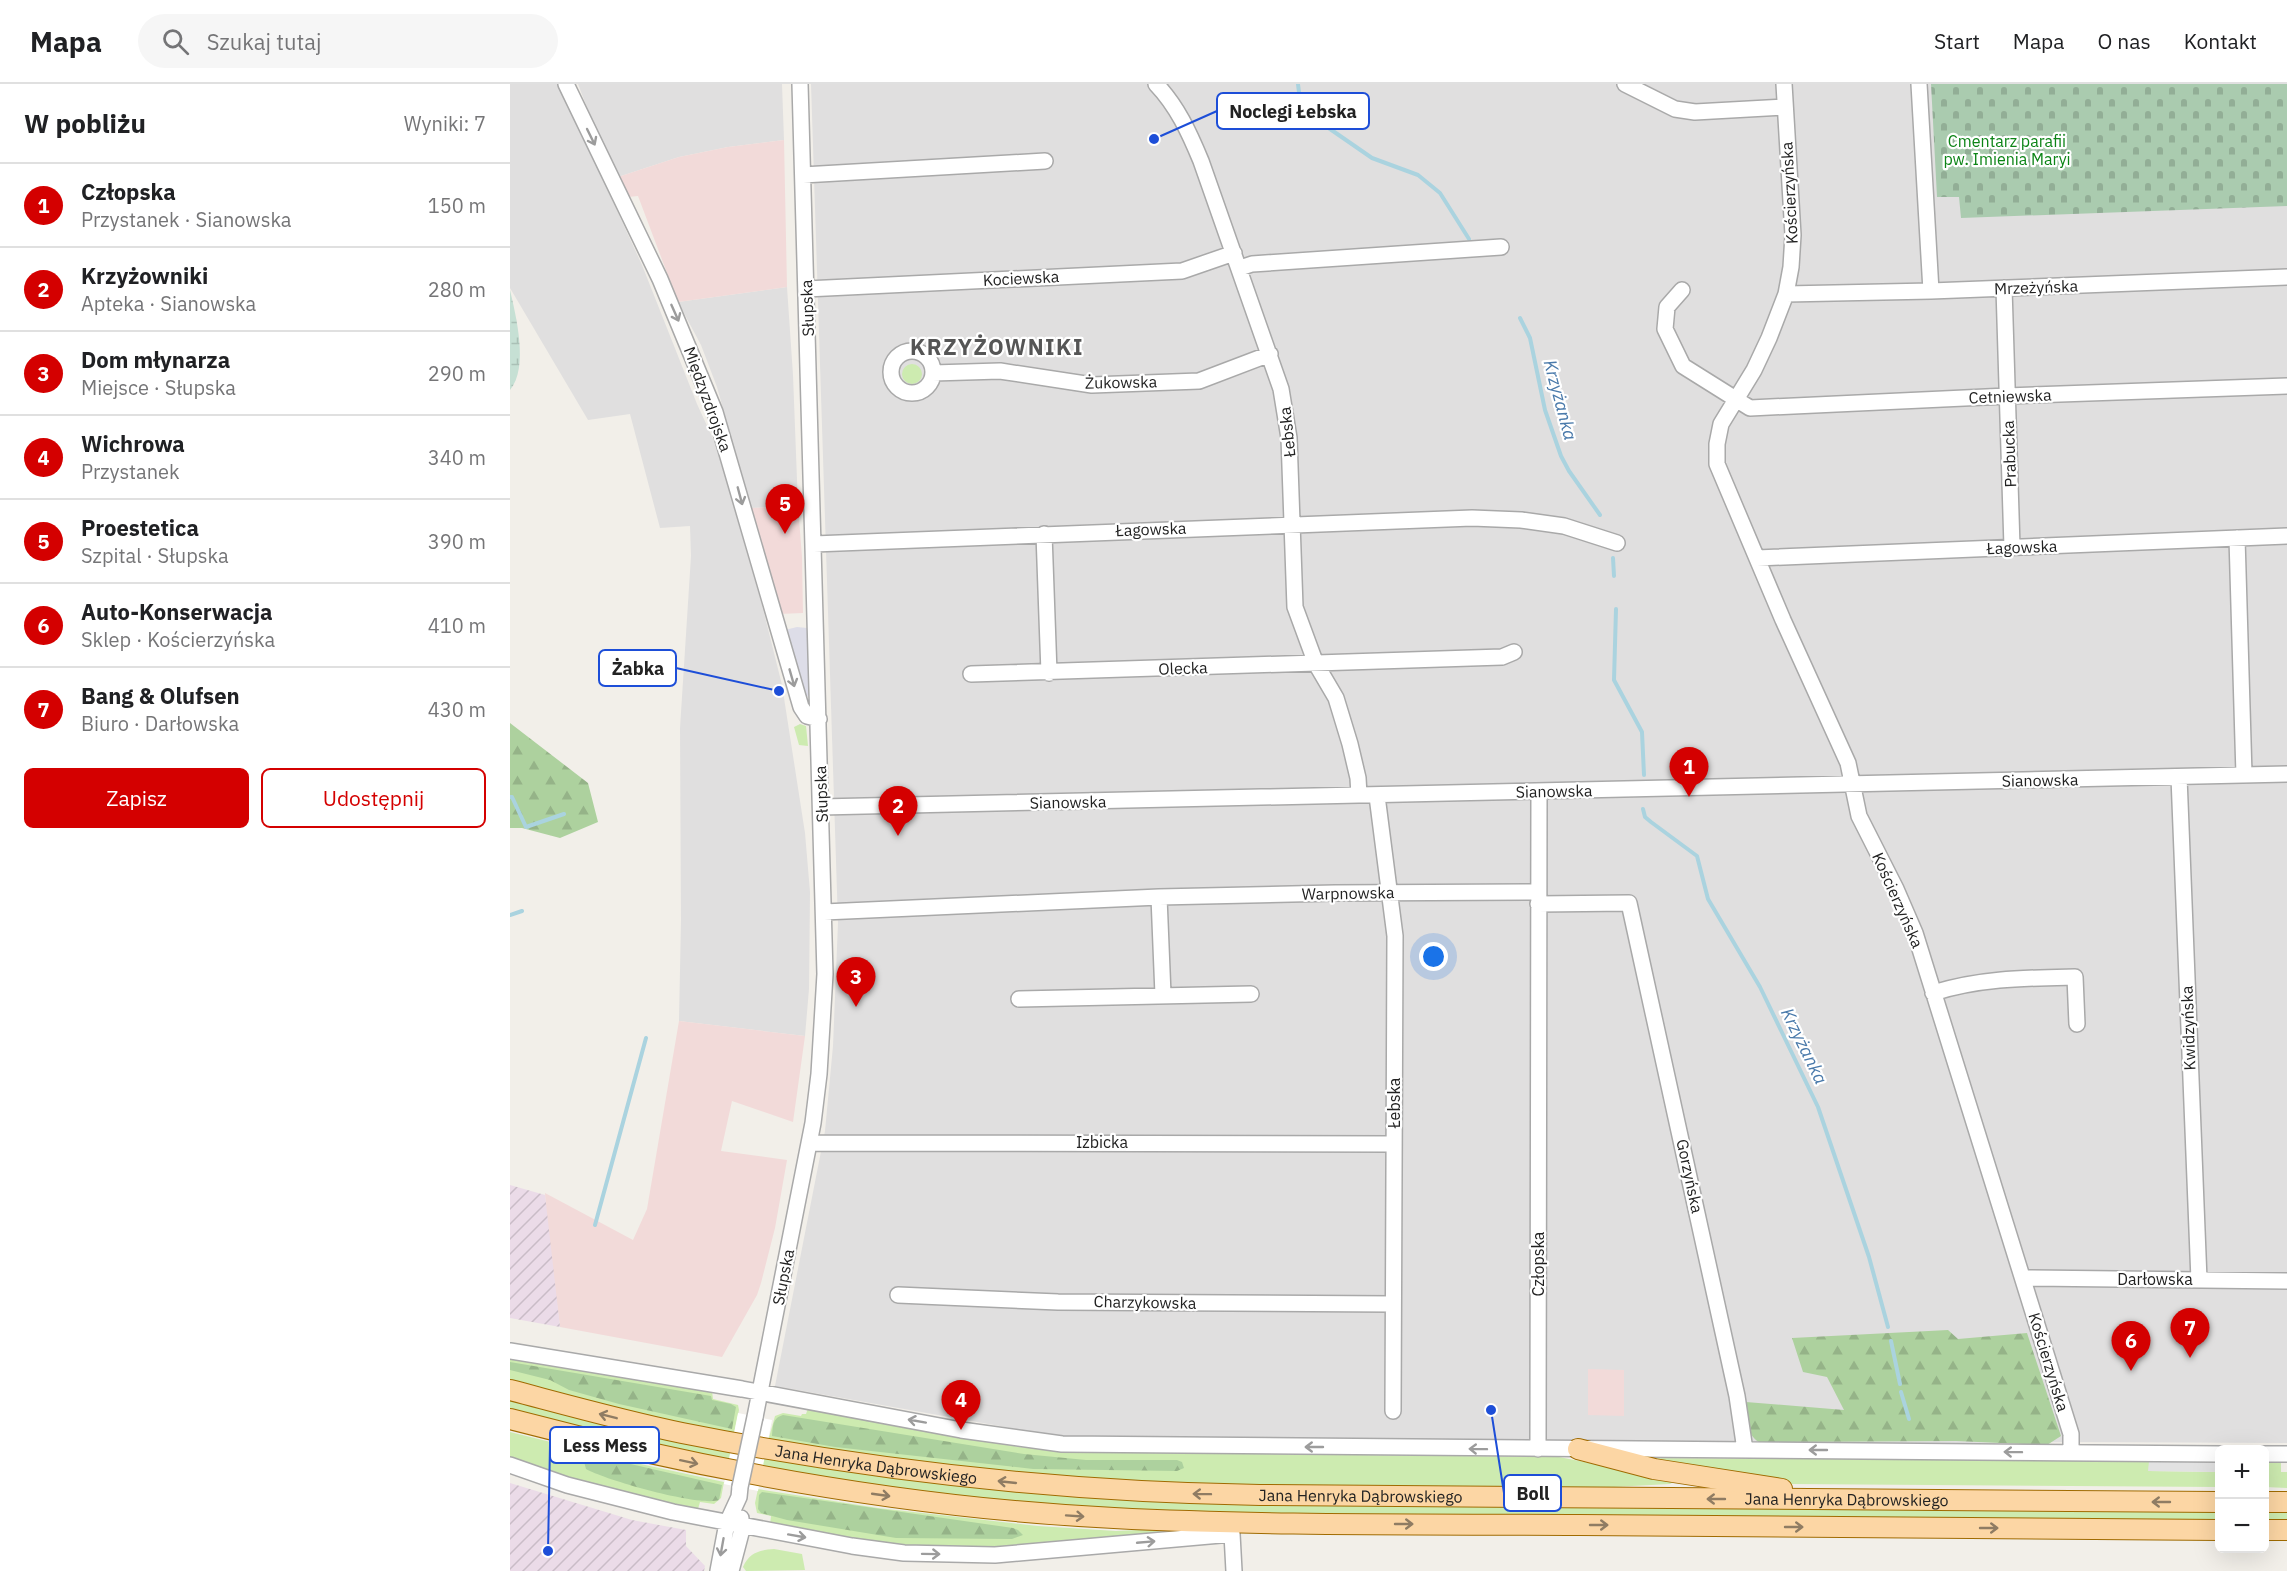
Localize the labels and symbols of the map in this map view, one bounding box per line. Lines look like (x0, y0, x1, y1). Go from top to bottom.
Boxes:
callout: Noclegi Łebska (1217, 93, 1369, 129)
text: Noclegi Łebska (1229, 100, 1357, 123)
one-way arrow (585, 128, 597, 145)
park label: Cmentarz parafii pw. Imienia Maryi (1943, 131, 2071, 169)
street label: Kościerzyńska (1776, 141, 1802, 245)
street label: Kociewska (982, 266, 1060, 290)
street label: Mrzeżyńska (1994, 276, 2079, 298)
street label: Słupska (796, 279, 818, 337)
one-way arrow (670, 303, 681, 322)
district label: KRZYŻOWNIKI (910, 332, 1084, 361)
street label: Międzyzdrojska (680, 344, 736, 455)
water label: Krzyżanka (1539, 357, 1582, 443)
street label: Żukowska (1085, 371, 1158, 393)
street label: Cetniewska (1968, 385, 2052, 407)
street label: Łebska (1274, 405, 1300, 459)
street label: Prabucka (1998, 420, 2020, 488)
pin: 5 (766, 484, 804, 534)
one-way arrow (735, 487, 747, 506)
street label: Łagowska (1114, 518, 1187, 540)
street label: Łagowska (1985, 536, 2058, 558)
callout: Żabka (599, 650, 676, 686)
text: Żabka (612, 657, 664, 680)
street label: Olecka (1158, 657, 1208, 679)
one-way arrow (787, 668, 798, 687)
pin: 1 (1670, 748, 1708, 797)
street label: Słupska (810, 765, 832, 823)
street label: Sianowska (2001, 769, 2079, 791)
street label: Sianowska (1515, 780, 1593, 802)
pin: 2 (878, 786, 918, 836)
street label: Sianowska (1029, 791, 1107, 813)
street label: Kościerzyńska (1868, 849, 1928, 951)
street label: Warpnowska (1301, 882, 1395, 904)
your location (1419, 942, 1448, 971)
pin: 3 (836, 958, 876, 1007)
street label: Kwidzyńska (2177, 985, 2199, 1071)
water label: Krzyżanka (1776, 1004, 1833, 1088)
street label: Łebska (1384, 1077, 1404, 1129)
street label: Izbicka (1076, 1132, 1128, 1152)
street label: Gorzyńska (1672, 1137, 1708, 1215)
street label: Człopska (1528, 1231, 1548, 1296)
street label: Słupska (768, 1247, 798, 1307)
street label: Darłowska (2117, 1269, 2193, 1289)
street label: Charzykowska (1093, 1291, 1197, 1313)
pin: 7 (2170, 1308, 2210, 1358)
street label: Kościerzyńska (2024, 1310, 2074, 1414)
pin: 6 (2112, 1322, 2150, 1371)
pin: 4 (942, 1380, 980, 1430)
one-way arrow (599, 1409, 618, 1421)
one-way arrow (907, 1416, 927, 1427)
callout: Less Mess (550, 1427, 659, 1463)
text: Less Mess (563, 1434, 647, 1457)
street label: Jana Henryka Dąbrowskiego (773, 1440, 978, 1488)
one-way arrow (1305, 1442, 1325, 1453)
one-way arrow (1468, 1443, 1488, 1455)
one-way arrow (1808, 1444, 1828, 1456)
one-way arrow (2003, 1446, 2023, 1458)
one-way arrow (679, 1457, 699, 1468)
callout: Boll (1504, 1475, 1561, 1511)
one-way arrow (998, 1476, 1018, 1487)
text: Boll (1517, 1482, 1550, 1505)
street label: Jana Henryka Dąbrowskiego (1259, 1485, 1463, 1506)
one-way arrow (871, 1489, 891, 1500)
one-way arrow (1192, 1489, 1212, 1500)
street label: Jana Henryka Dąbrowskiego (1745, 1489, 1949, 1510)
one-way arrow (1707, 1493, 1727, 1505)
one-way arrow (2152, 1496, 2172, 1507)
one-way arrow (1065, 1510, 1085, 1521)
one-way arrow (1393, 1518, 1413, 1530)
one-way arrow (1588, 1519, 1608, 1531)
one-way arrow (1783, 1521, 1803, 1533)
one-way arrow (1978, 1522, 1998, 1534)
one-way arrow (787, 1531, 806, 1542)
one-way arrow (1136, 1536, 1156, 1547)
one-way arrow (716, 1537, 727, 1556)
one-way arrow (921, 1549, 941, 1560)

